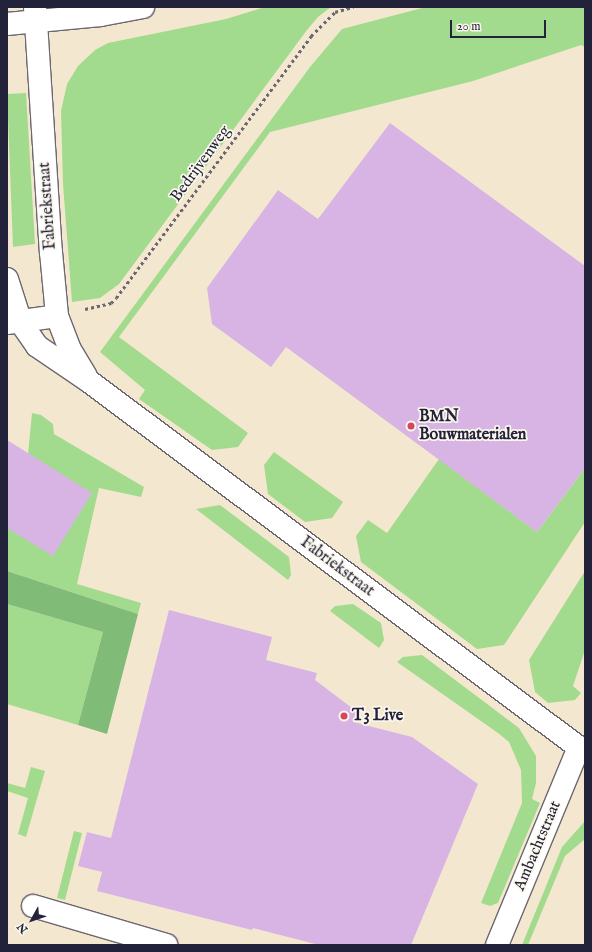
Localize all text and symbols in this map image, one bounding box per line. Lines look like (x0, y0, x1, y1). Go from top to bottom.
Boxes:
scale bar (452, 12, 548, 38)
text: 20 m (457, 19, 480, 34)
street label: Bedrijvenweg (167, 122, 235, 206)
street label: Fabriekstraat (35, 162, 61, 250)
place label: BMN Bouwmaterialen (419, 407, 526, 445)
marker: BMN Bouwmaterialen (406, 421, 416, 431)
street label: Fabriekstraat (296, 533, 378, 601)
place label: T3 Live (352, 706, 403, 726)
marker: T3 Live (339, 711, 349, 721)
street label: Ambachtstraat (510, 798, 566, 894)
north arrow (12, 900, 52, 940)
text: N (14, 920, 31, 936)

